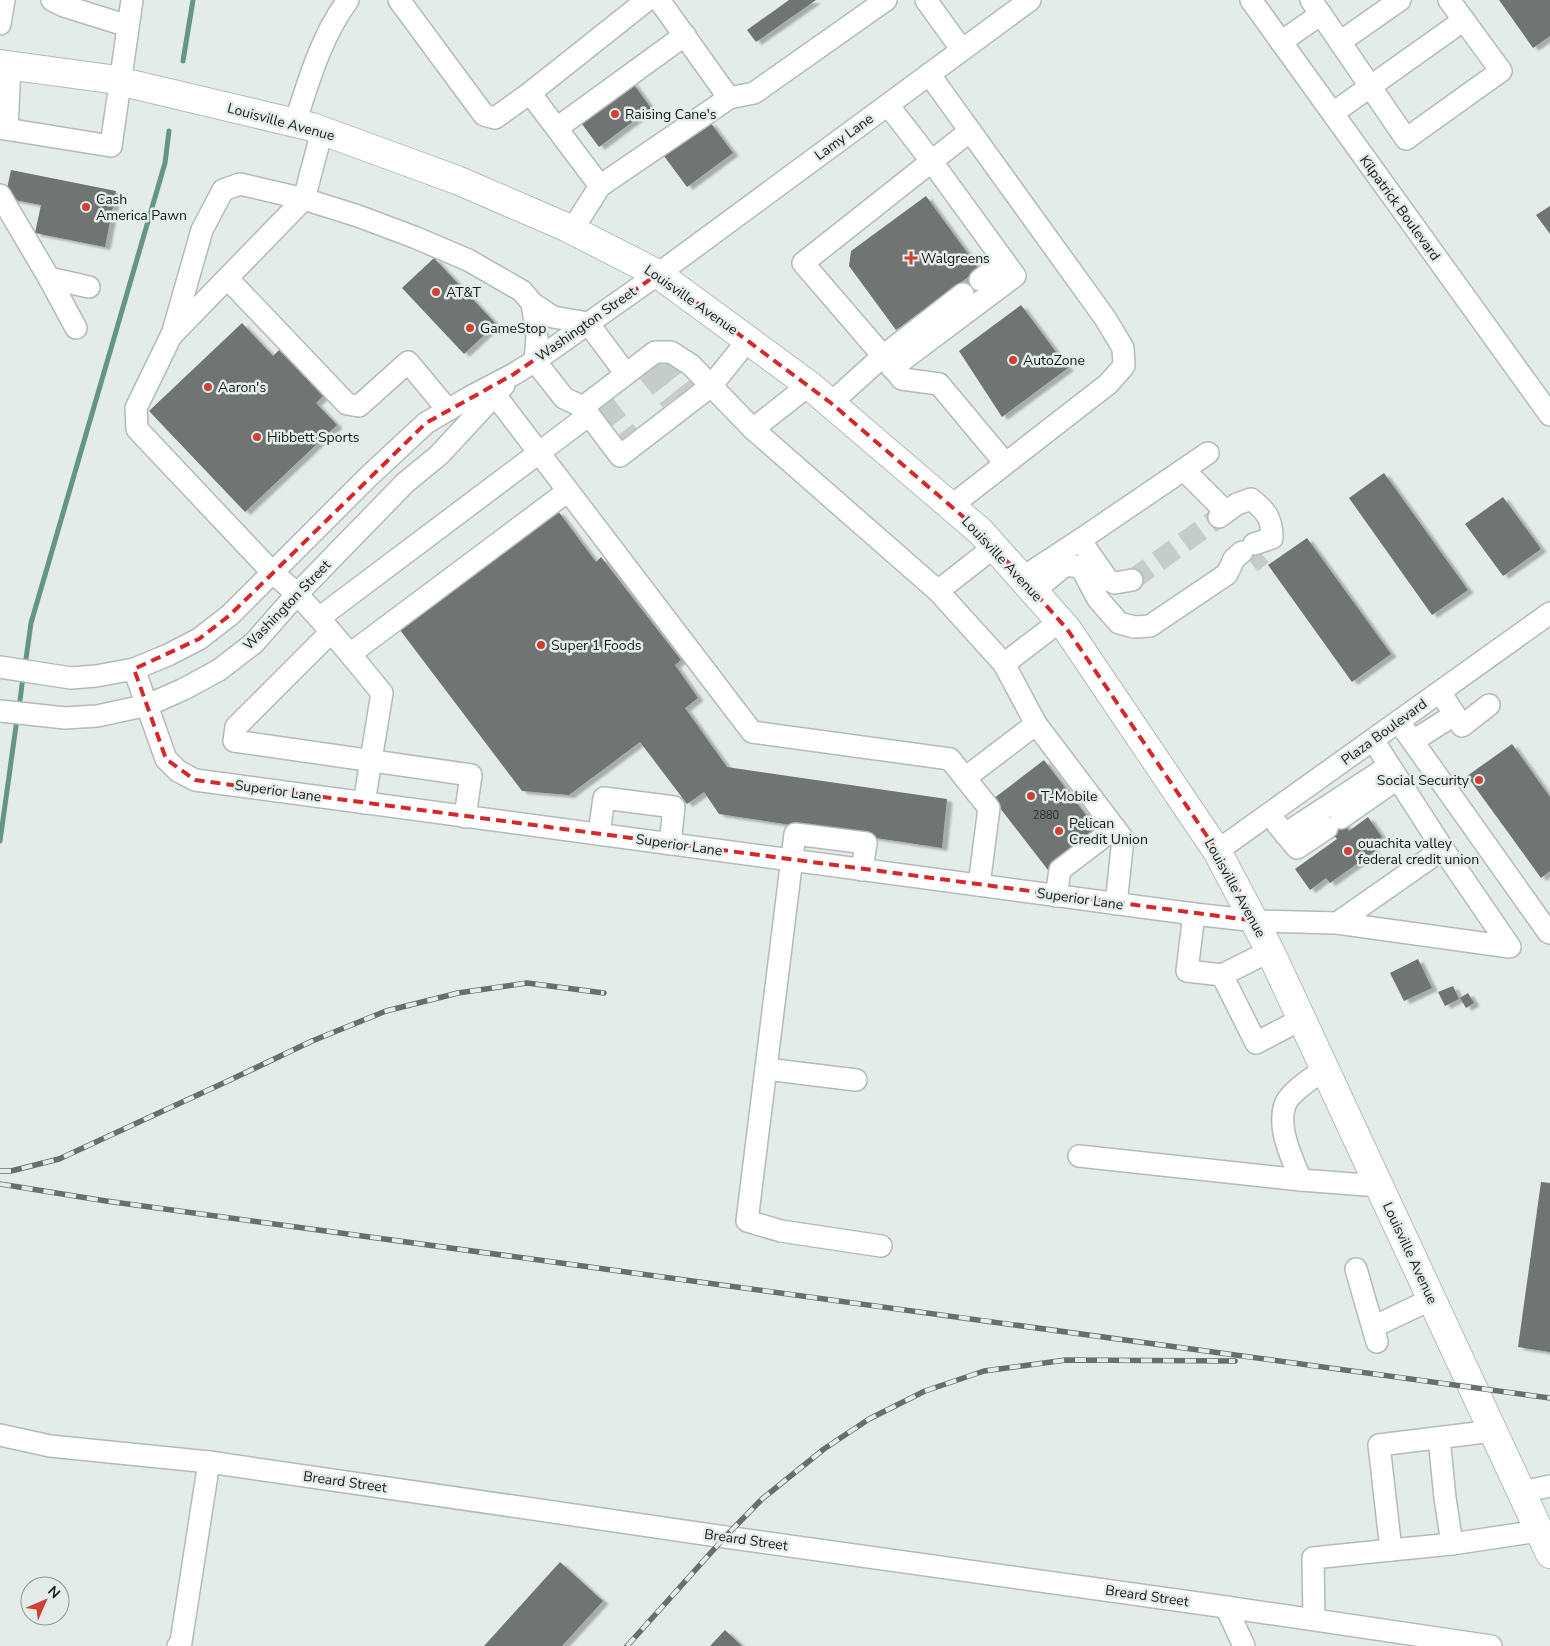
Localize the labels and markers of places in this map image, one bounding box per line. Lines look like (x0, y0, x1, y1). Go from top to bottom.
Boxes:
place label: Raising Cane's (625, 105, 717, 124)
marker: Raising Cane's (609, 108, 621, 120)
place label: Cash America Pawn (96, 190, 187, 225)
marker: Cash America Pawn (80, 201, 92, 213)
place label: Walgreens (921, 249, 990, 268)
marker: Walgreens (905, 252, 917, 264)
place label: AT&T (446, 283, 481, 302)
marker: AT&T (430, 286, 442, 298)
place label: GameStop (480, 319, 546, 338)
marker: GameStop (464, 322, 476, 334)
place label: AutoZone (1023, 351, 1085, 370)
marker: AutoZone (1007, 354, 1019, 366)
place label: Aaron's (218, 378, 266, 397)
marker: Aaron's (202, 381, 214, 393)
place label: Hibbett Sports (267, 428, 360, 447)
marker: Hibbett Sports (251, 431, 263, 443)
place label: Super 1 Foods (551, 636, 642, 655)
marker: Super 1 Foods (535, 639, 547, 651)
place label: Social Security (1377, 771, 1470, 790)
marker: Social Security (1473, 774, 1485, 786)
place label: T-Mobile (1041, 787, 1097, 806)
marker: T-Mobile (1025, 790, 1037, 802)
place label: Pelican Credit Union (1069, 814, 1148, 849)
marker: Pelican Credit Union (1053, 825, 1065, 837)
place label: ouachita valley federal credit union (1358, 834, 1479, 869)
marker: ouachita valley federal credit union (1342, 845, 1354, 857)

